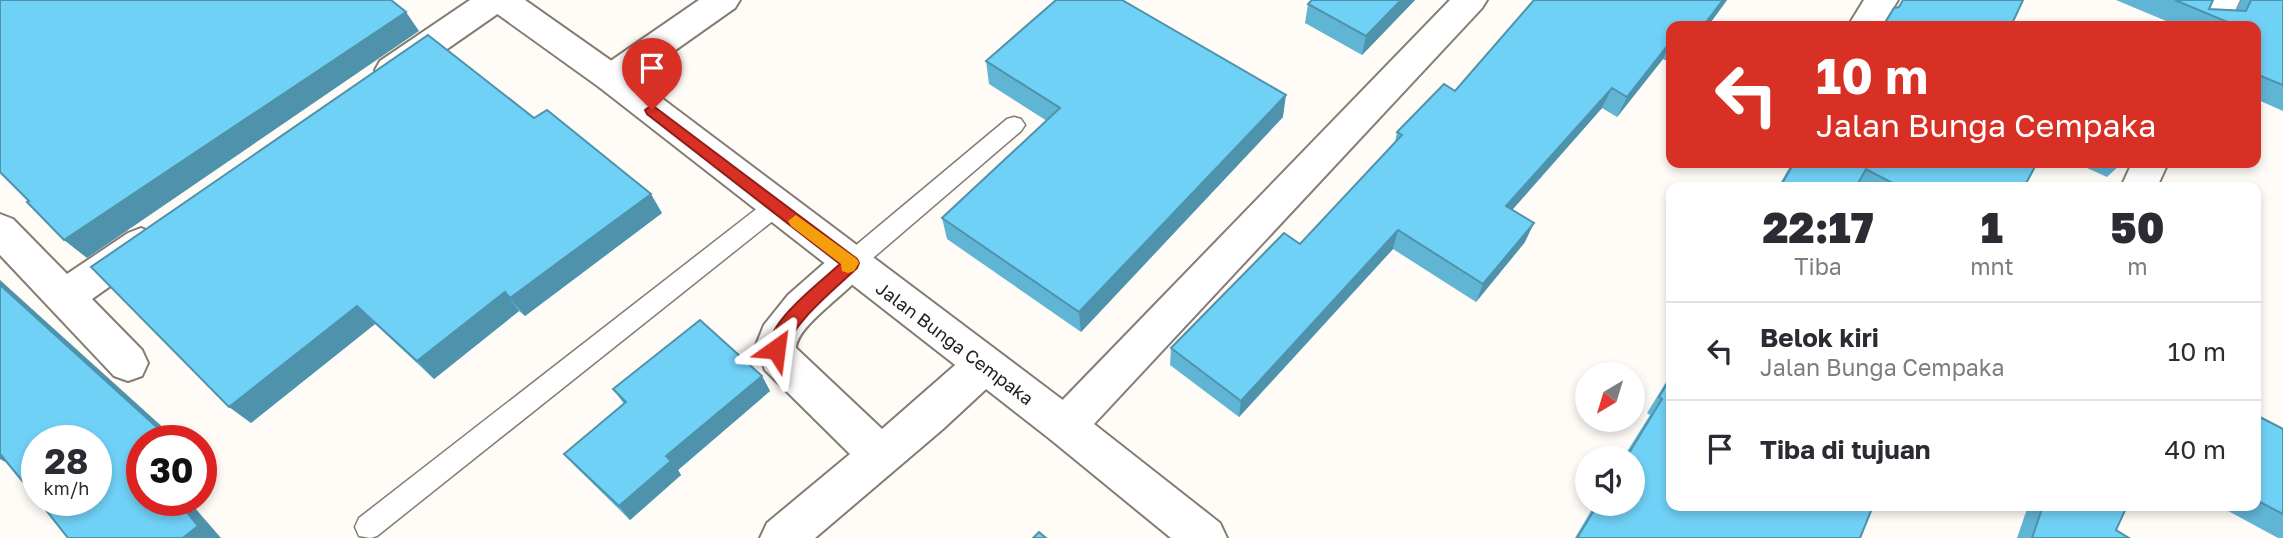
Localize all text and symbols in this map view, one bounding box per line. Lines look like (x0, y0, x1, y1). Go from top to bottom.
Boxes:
pin (622, 38, 682, 110)
text: 10 m (1816, 46, 1928, 105)
icon: arrive (633, 49, 671, 87)
icon: left (1701, 49, 1792, 140)
text: Jalan Bunga Cempaka (1816, 106, 2156, 144)
text: 22:17 (1763, 202, 1874, 252)
text: 1 (1981, 202, 2003, 252)
text: 50 (2110, 202, 2164, 252)
text: Tiba (1794, 252, 1842, 280)
text: mnt (1970, 252, 2014, 280)
text: m (2127, 252, 2147, 280)
street label: Jalan Bunga Cempaka (872, 277, 1038, 409)
position arrow (739, 312, 813, 386)
text: Belok kiri (1760, 322, 1879, 353)
icon: left (1701, 332, 1739, 370)
text: 10 m (2168, 336, 2226, 367)
text: Jalan Bunga Cempaka (1760, 353, 2005, 381)
north arrow (1575, 362, 1645, 432)
map controls (1575, 362, 1645, 516)
speed limit sign: 30 (126, 425, 217, 516)
icon: arrive (1701, 430, 1739, 468)
text: Tiba di tujuan (1760, 434, 1930, 465)
text: 40 m (2165, 434, 2226, 465)
text: 28 (45, 440, 88, 482)
button: sound (1575, 446, 1645, 516)
text: km/h (44, 477, 89, 499)

